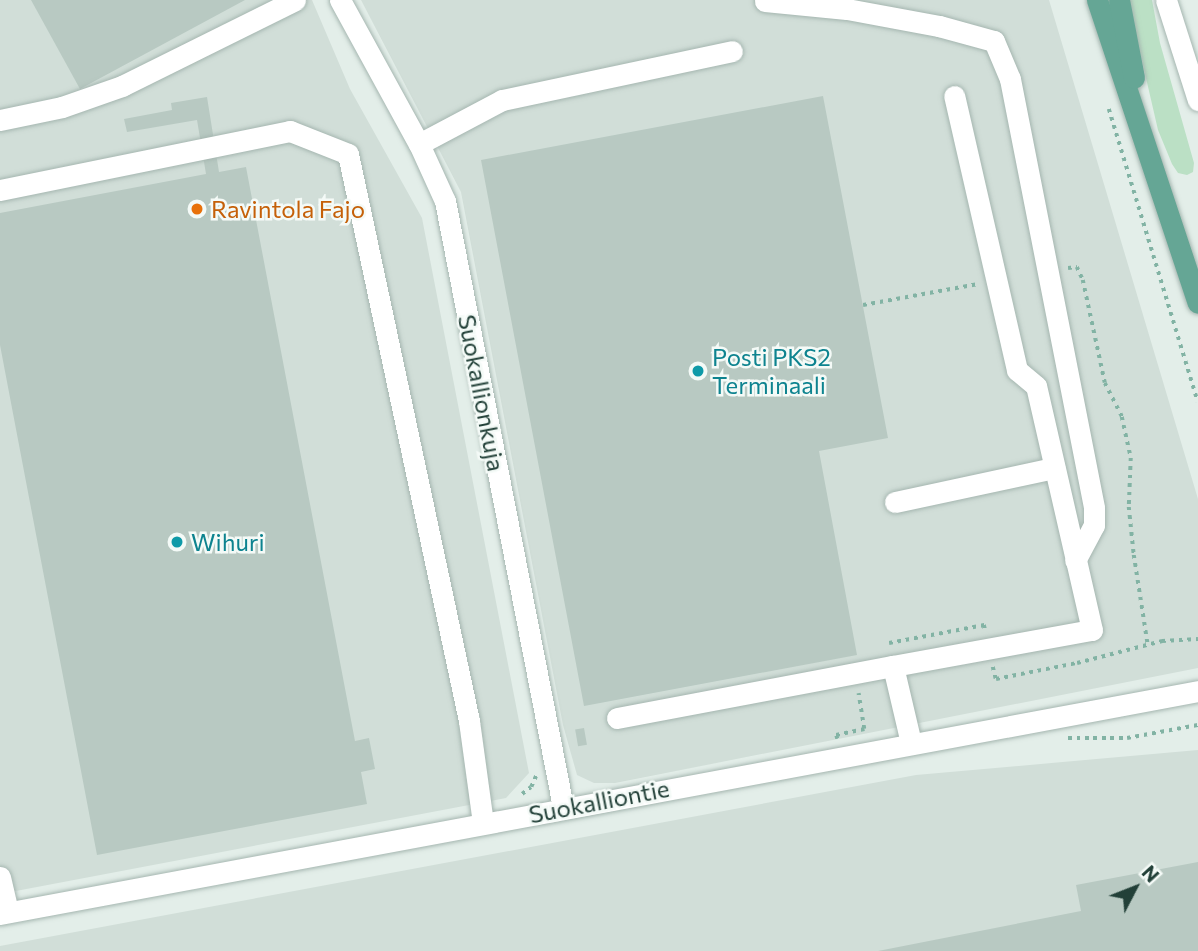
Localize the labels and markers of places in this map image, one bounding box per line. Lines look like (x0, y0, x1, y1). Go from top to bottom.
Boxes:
place label: Ravintola Fajo (211, 195, 365, 223)
marker: Ravintola Fajo (189, 201, 205, 217)
place label: Posti PKS2 Terminaali (712, 343, 831, 399)
marker: Posti PKS2 Terminaali (690, 363, 706, 379)
place label: Wihuri (191, 528, 265, 556)
marker: Wihuri (169, 534, 185, 550)

